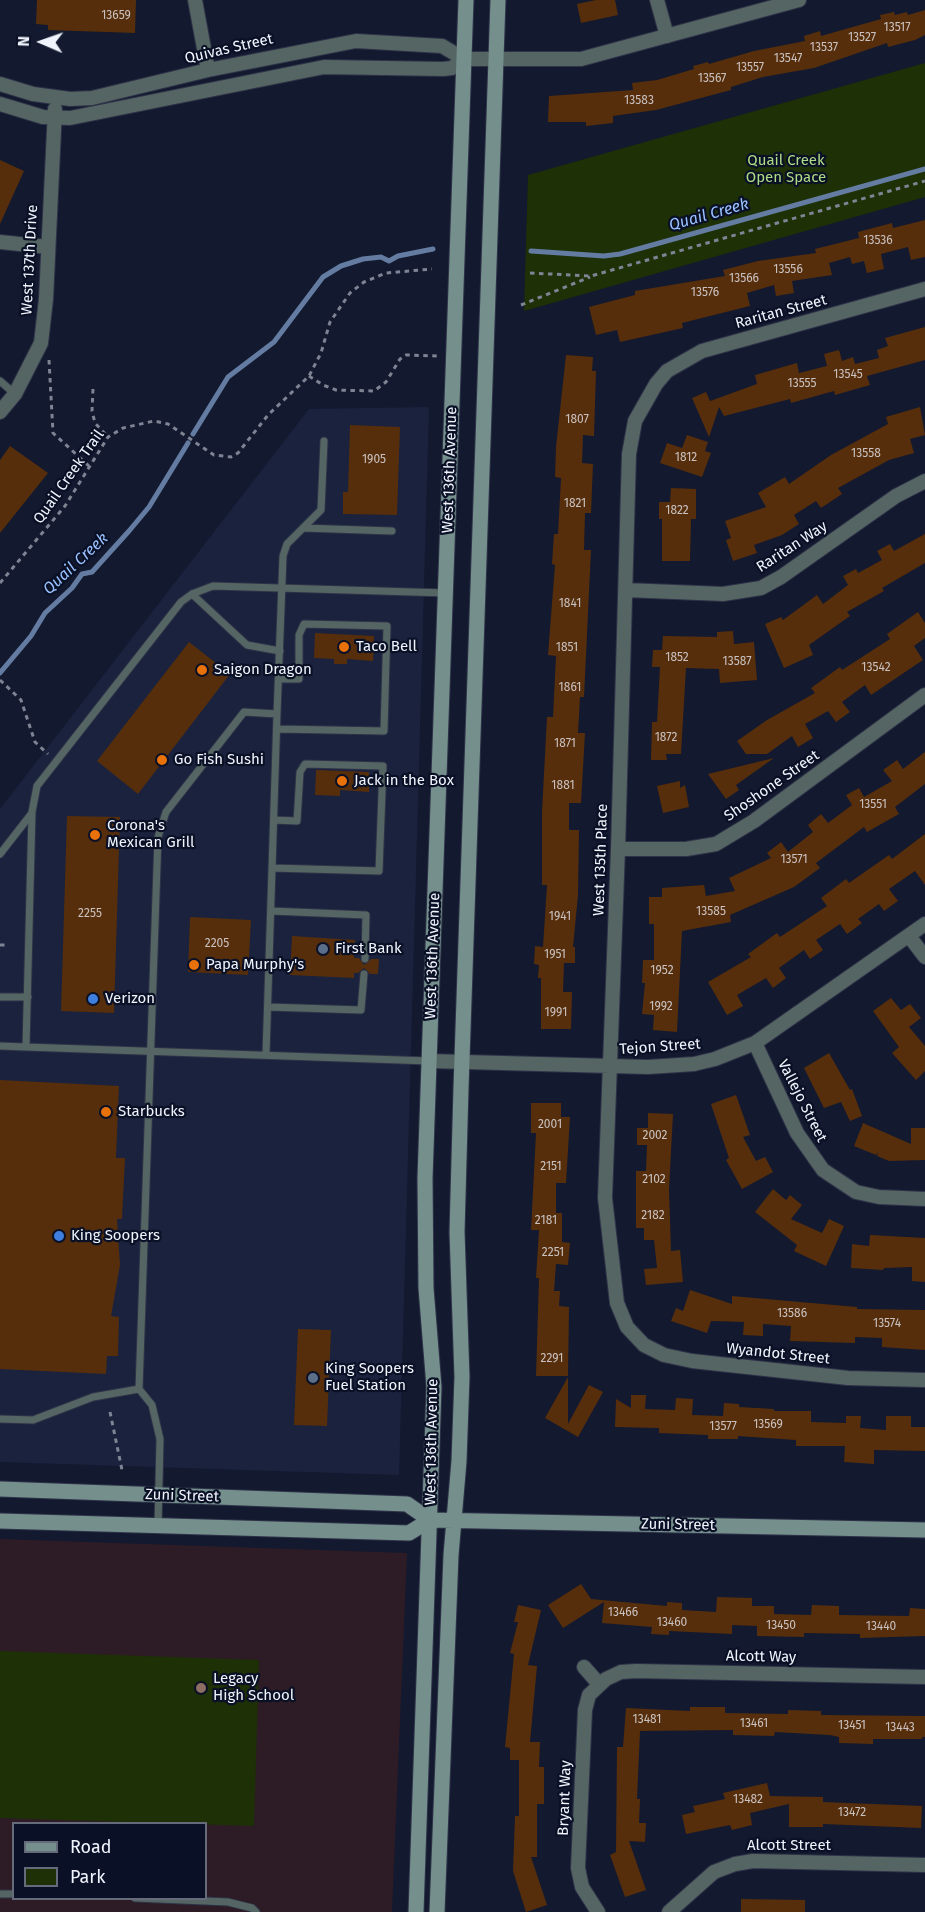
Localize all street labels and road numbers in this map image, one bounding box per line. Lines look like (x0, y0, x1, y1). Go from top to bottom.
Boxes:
street label: Quivas Street (183, 30, 275, 68)
street label: West 137th Drive (18, 204, 42, 316)
street label: Raritan Street (733, 291, 829, 333)
street label: West 136th Avenue (439, 406, 461, 534)
street label: Quail Creek Trail (30, 426, 108, 528)
street label: Raritan Way (753, 518, 831, 576)
street label: Shoshone Street (721, 747, 823, 825)
street label: West 135th Place (590, 803, 612, 917)
street label: West 136th Avenue (422, 892, 444, 1020)
street label: Tejon Street (619, 1035, 701, 1059)
street label: Vallejo Street (773, 1057, 831, 1145)
street label: Wyandot Street (725, 1340, 831, 1368)
street label: West 136th Avenue (422, 1378, 442, 1506)
street label: Zuni Street (145, 1486, 219, 1506)
street label: Zuni Street (641, 1515, 715, 1535)
street label: Alcott Way (726, 1647, 796, 1667)
street label: Bryant Way (555, 1760, 575, 1836)
street label: Alcott Street (747, 1837, 831, 1855)

